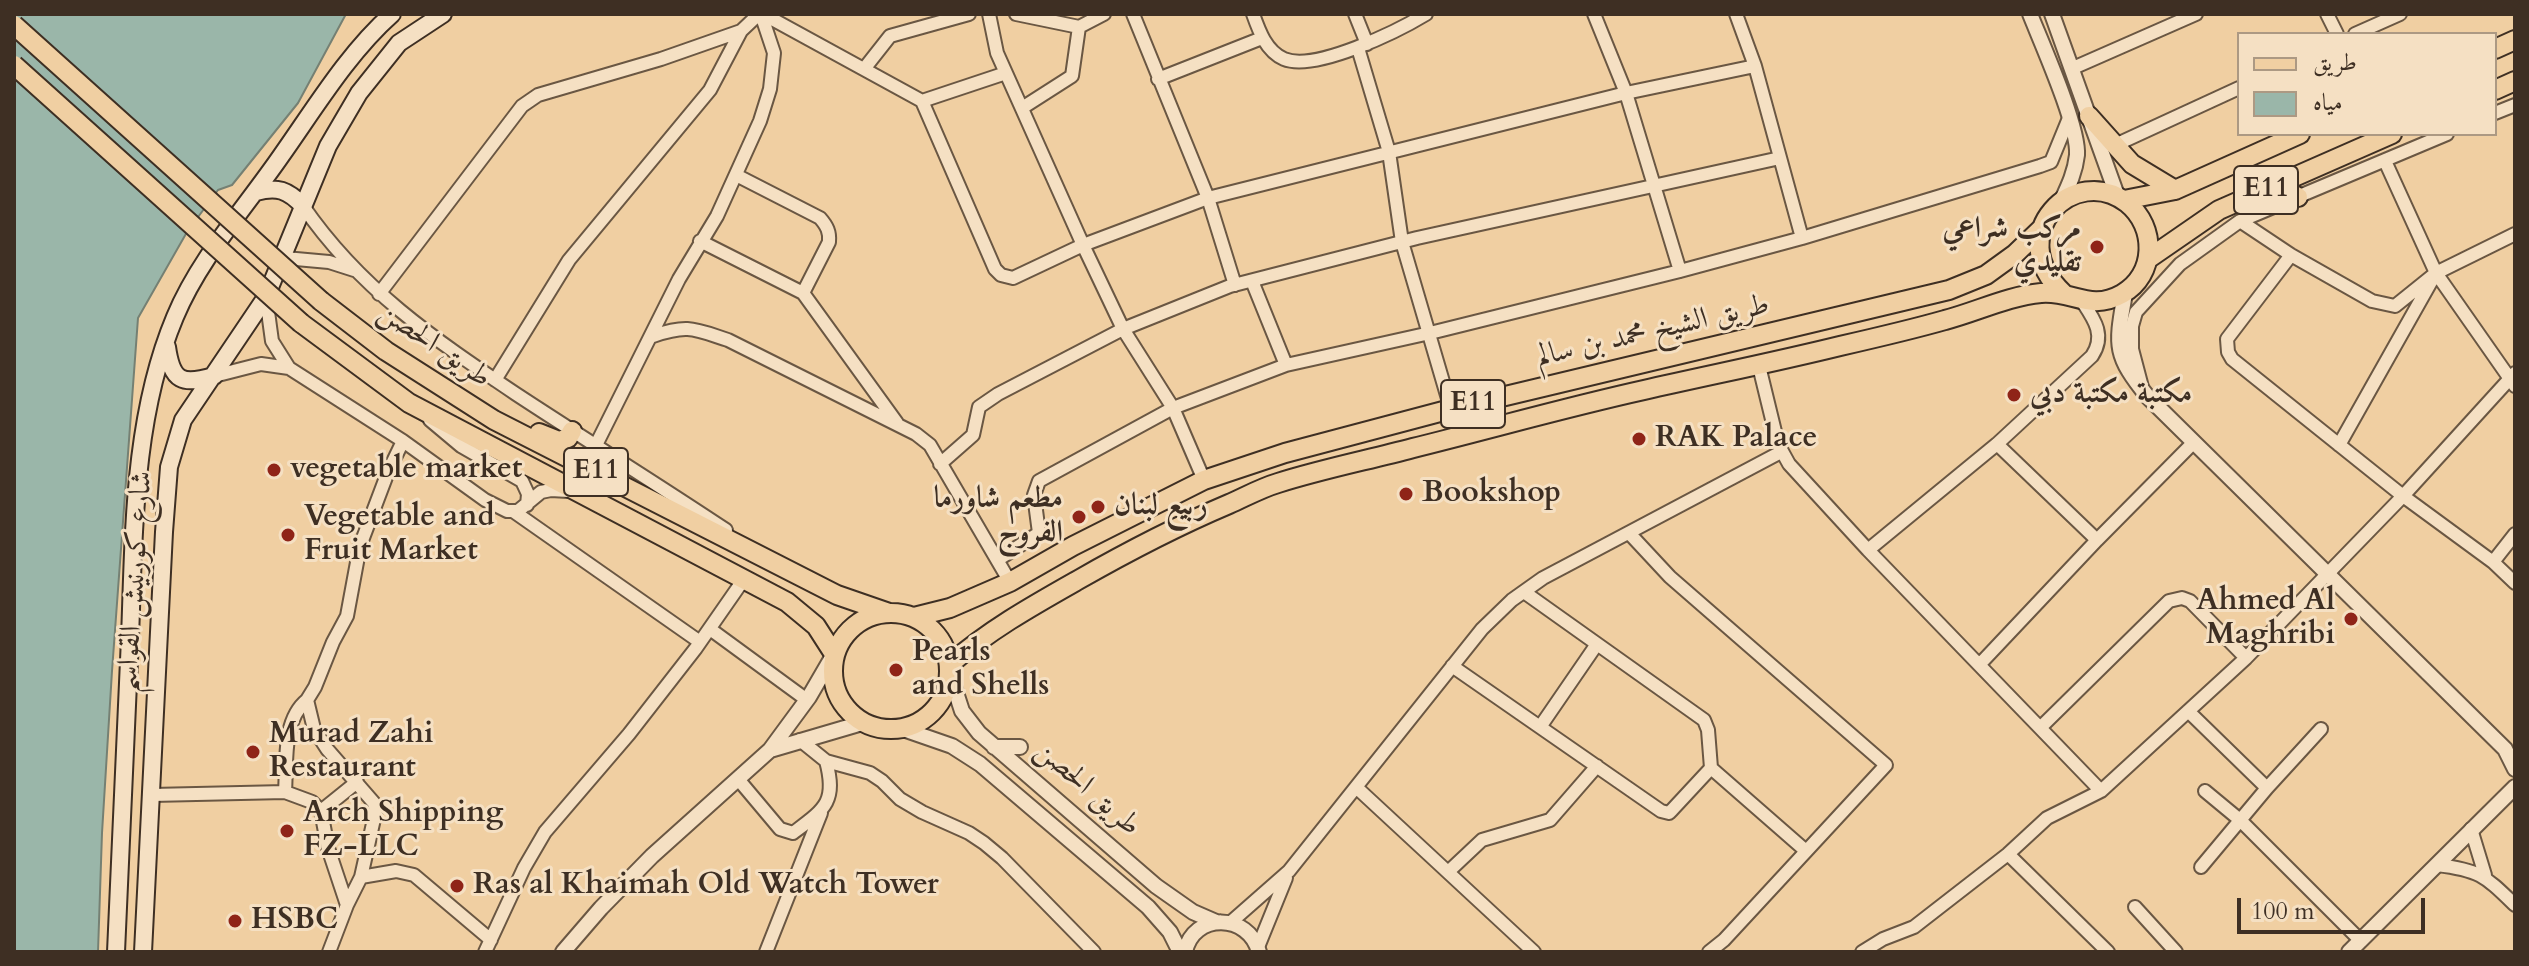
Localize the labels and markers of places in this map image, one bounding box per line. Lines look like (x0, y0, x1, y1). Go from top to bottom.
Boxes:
place label: مركب شراعي تقليدي (1942, 212, 2081, 282)
marker: مركب شراعي تقليدي (2088, 238, 2106, 256)
place label: مكتبة مكتبة دبي (2030, 377, 2192, 413)
marker: مكتبة مكتبة دبي (2005, 386, 2023, 404)
place label: RAK Palace (1655, 421, 1817, 457)
marker: RAK Palace (1630, 430, 1648, 448)
place label: vegetable market (290, 452, 522, 488)
marker: vegetable market (265, 461, 283, 479)
place label: Bookshop (1422, 476, 1561, 512)
place label: مطعم شاورما الفروج (934, 482, 1063, 552)
marker: Bookshop (1397, 485, 1415, 503)
place label: ربيع لبنان (1114, 489, 1208, 525)
marker: ربيع لبنان (1089, 498, 1107, 516)
place label: Vegetable and Fruit Market (304, 500, 495, 570)
marker: مطعم شاورما الفروج (1070, 508, 1088, 526)
marker: Vegetable and Fruit Market (279, 526, 297, 544)
place label: Ahmed Al Maghribi (2196, 584, 2335, 654)
marker: Ahmed Al Maghribi (2342, 610, 2360, 628)
place label: Pearls and Shells (912, 635, 1049, 706)
marker: Pearls and Shells (887, 661, 905, 679)
place label: Murad Zahi Restaurant (269, 717, 433, 788)
marker: Murad Zahi Restaurant (244, 743, 262, 761)
place label: Arch Shipping FZ-LLC (303, 796, 503, 866)
marker: Arch Shipping FZ-LLC (278, 822, 296, 840)
place label: Ras al Khaimah Old Watch Tower (473, 868, 939, 904)
marker: Ras al Khaimah Old Watch Tower (448, 877, 466, 895)
place label: HSBC (251, 903, 338, 939)
marker: HSBC (226, 912, 244, 930)

